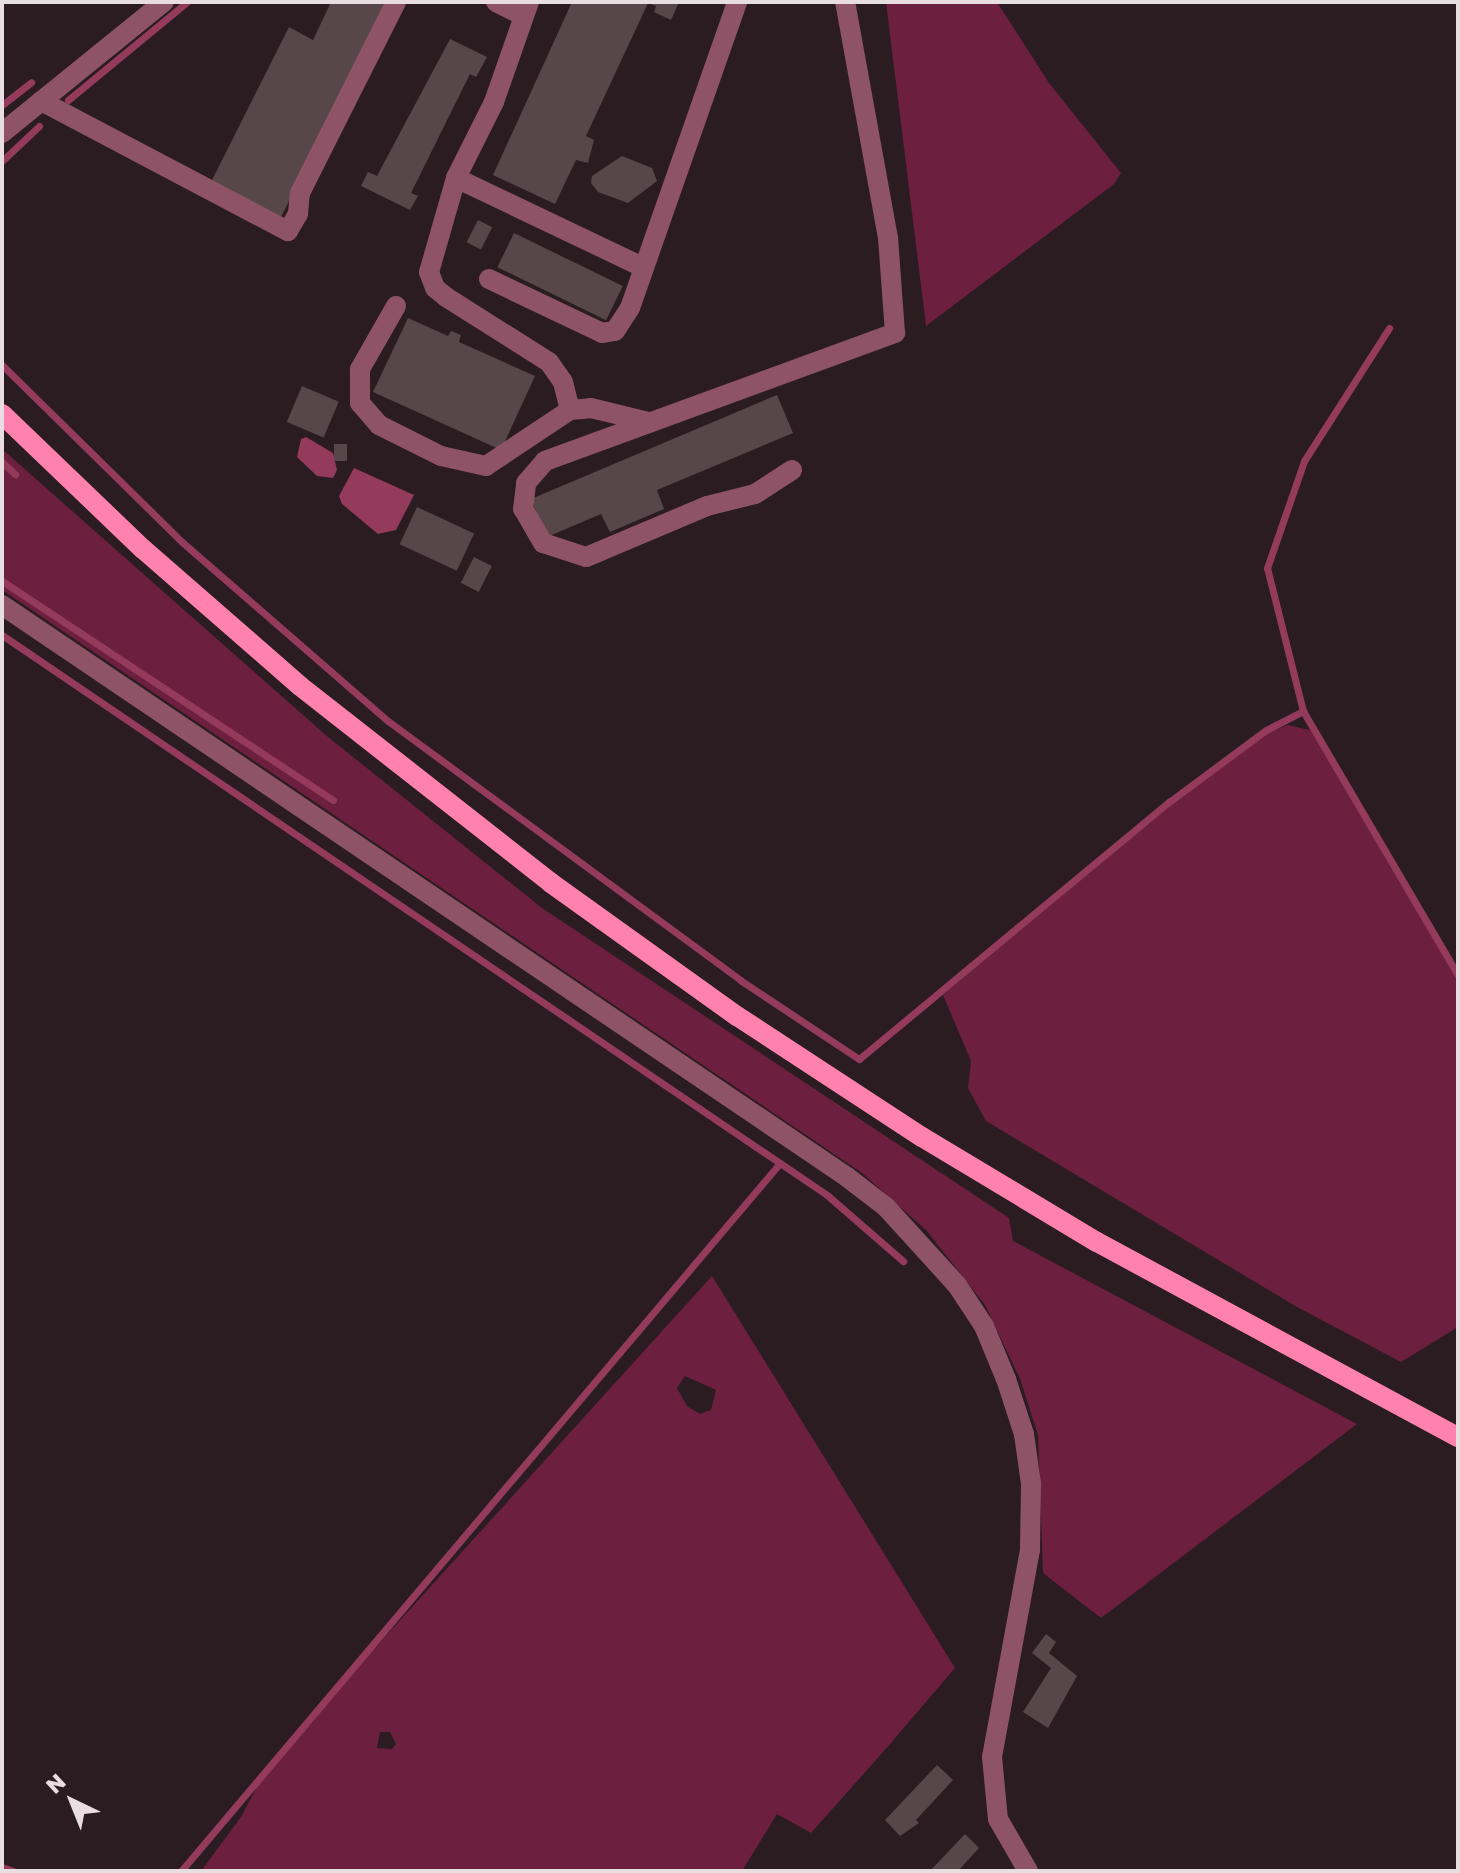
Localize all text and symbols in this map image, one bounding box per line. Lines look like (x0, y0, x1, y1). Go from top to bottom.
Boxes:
north arrow (32, 1761, 112, 1841)
text: N (40, 1768, 71, 1799)

